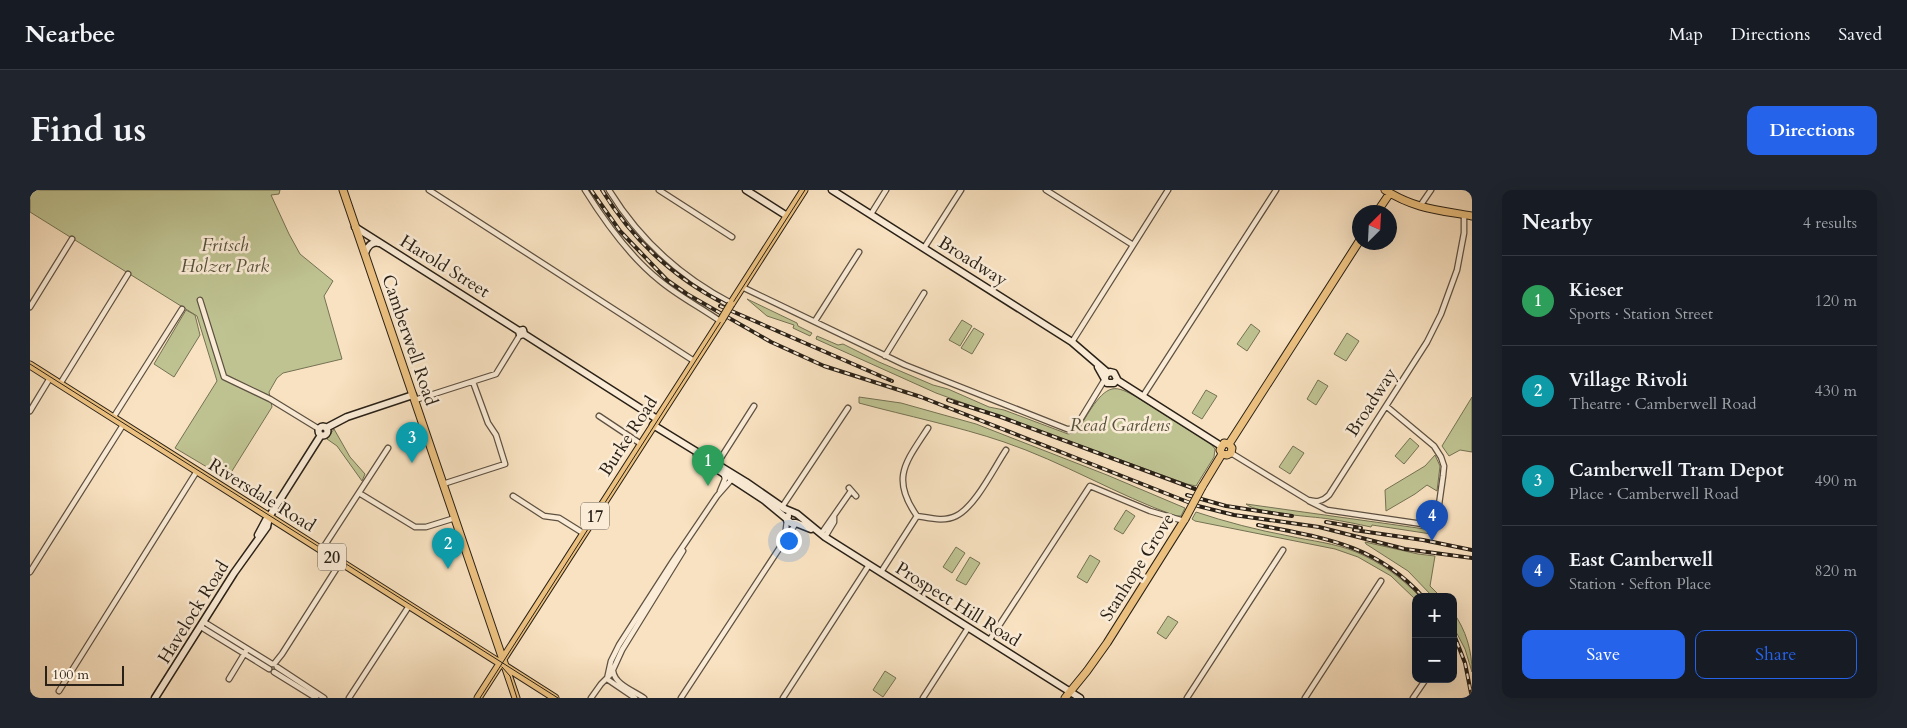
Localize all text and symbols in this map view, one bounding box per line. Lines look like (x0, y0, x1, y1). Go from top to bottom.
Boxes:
text: Nearbee (25, 18, 115, 51)
text: Map (1669, 22, 1703, 47)
text: Directions (1731, 22, 1810, 47)
text: Saved (1838, 22, 1882, 47)
text: Find us (30, 106, 146, 154)
button: Directions (1747, 106, 1877, 155)
north arrow (1352, 205, 1397, 250)
text: Nearby (1522, 208, 1593, 237)
text: 4 results (1803, 212, 1857, 234)
street label: Harold Street (395, 229, 495, 304)
street label: Broadway (933, 230, 1013, 293)
park label: Fritsch Holzer Park (181, 233, 269, 279)
street label: Camberwell Road (375, 271, 444, 410)
text: Kieser (1569, 277, 1623, 303)
text: 1 (1534, 290, 1542, 312)
text: 120 m (1815, 290, 1857, 312)
text: Sports · Station Street (1569, 303, 1713, 325)
street label: Broadway (1340, 363, 1403, 442)
text: Village Rivoli (1569, 367, 1688, 393)
text: 2 (1534, 380, 1542, 402)
text: 430 m (1815, 380, 1857, 402)
street label: Burke Road (593, 391, 664, 481)
text: Theatre · Camberwell Road (1569, 393, 1757, 415)
park label: Read Gardens (1070, 413, 1170, 438)
pin: 3 (396, 422, 428, 463)
pin: 1 (692, 445, 724, 486)
street label: Riversdale Road (203, 453, 320, 539)
text: Camberwell Tram Depot (1569, 457, 1784, 483)
text: 3 (1534, 470, 1542, 492)
text: 490 m (1815, 470, 1857, 492)
text: Place · Camberwell Road (1569, 483, 1739, 505)
pin: 4 (1416, 500, 1448, 541)
road number: 17 (581, 502, 609, 530)
street label: Stanhope Grove (1094, 509, 1181, 626)
pin: 2 (432, 528, 464, 569)
your location (776, 528, 802, 554)
road number: 20 (318, 544, 346, 571)
text: East Camberwell (1569, 547, 1713, 573)
street label: Havelock Road (152, 556, 235, 668)
street label: Prospect Hill Road (890, 556, 1025, 653)
text: 4 (1534, 560, 1542, 582)
text: 820 m (1815, 560, 1857, 582)
text: Station · Sefton Place (1569, 573, 1711, 595)
map controls (1412, 593, 1457, 683)
button: + (1412, 593, 1457, 638)
button: Save (1522, 630, 1685, 679)
button: Share (1695, 630, 1857, 679)
button: − (1412, 638, 1457, 683)
scale bar (45, 663, 124, 686)
text: 100 m (52, 665, 89, 684)

